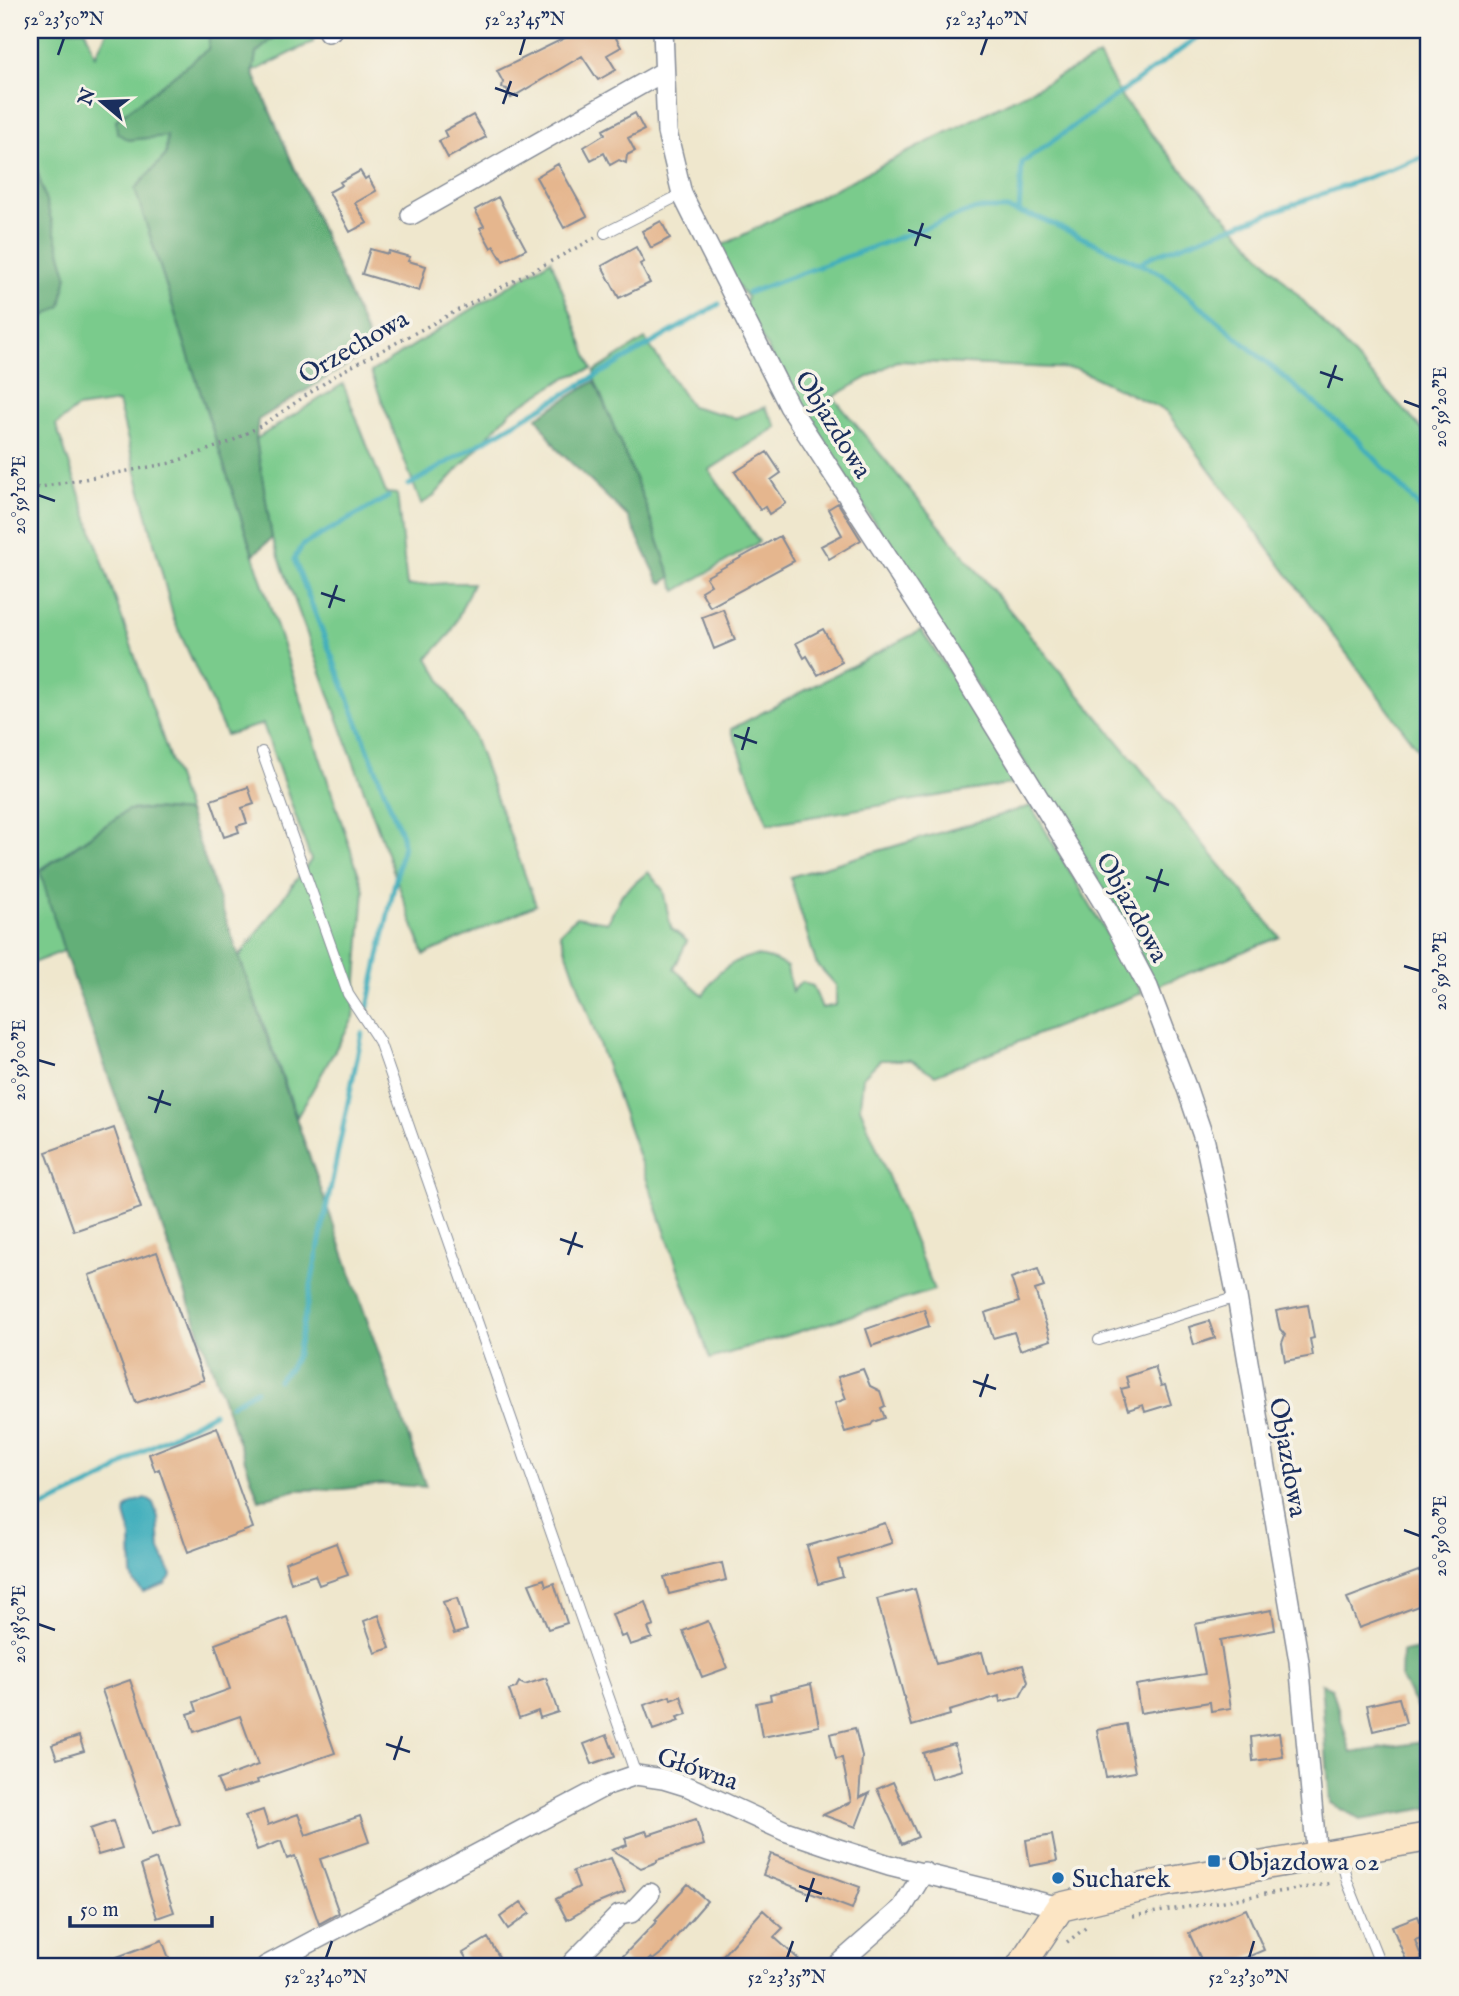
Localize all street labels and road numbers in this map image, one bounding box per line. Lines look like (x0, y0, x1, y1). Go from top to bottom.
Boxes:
street label: Orzechowa (293, 302, 415, 392)
street label: Objazdowa (787, 365, 879, 485)
street label: Objazdowa (1088, 847, 1176, 969)
street label: Objazdowa (1261, 1395, 1314, 1520)
street label: Główna (653, 1740, 743, 1799)

